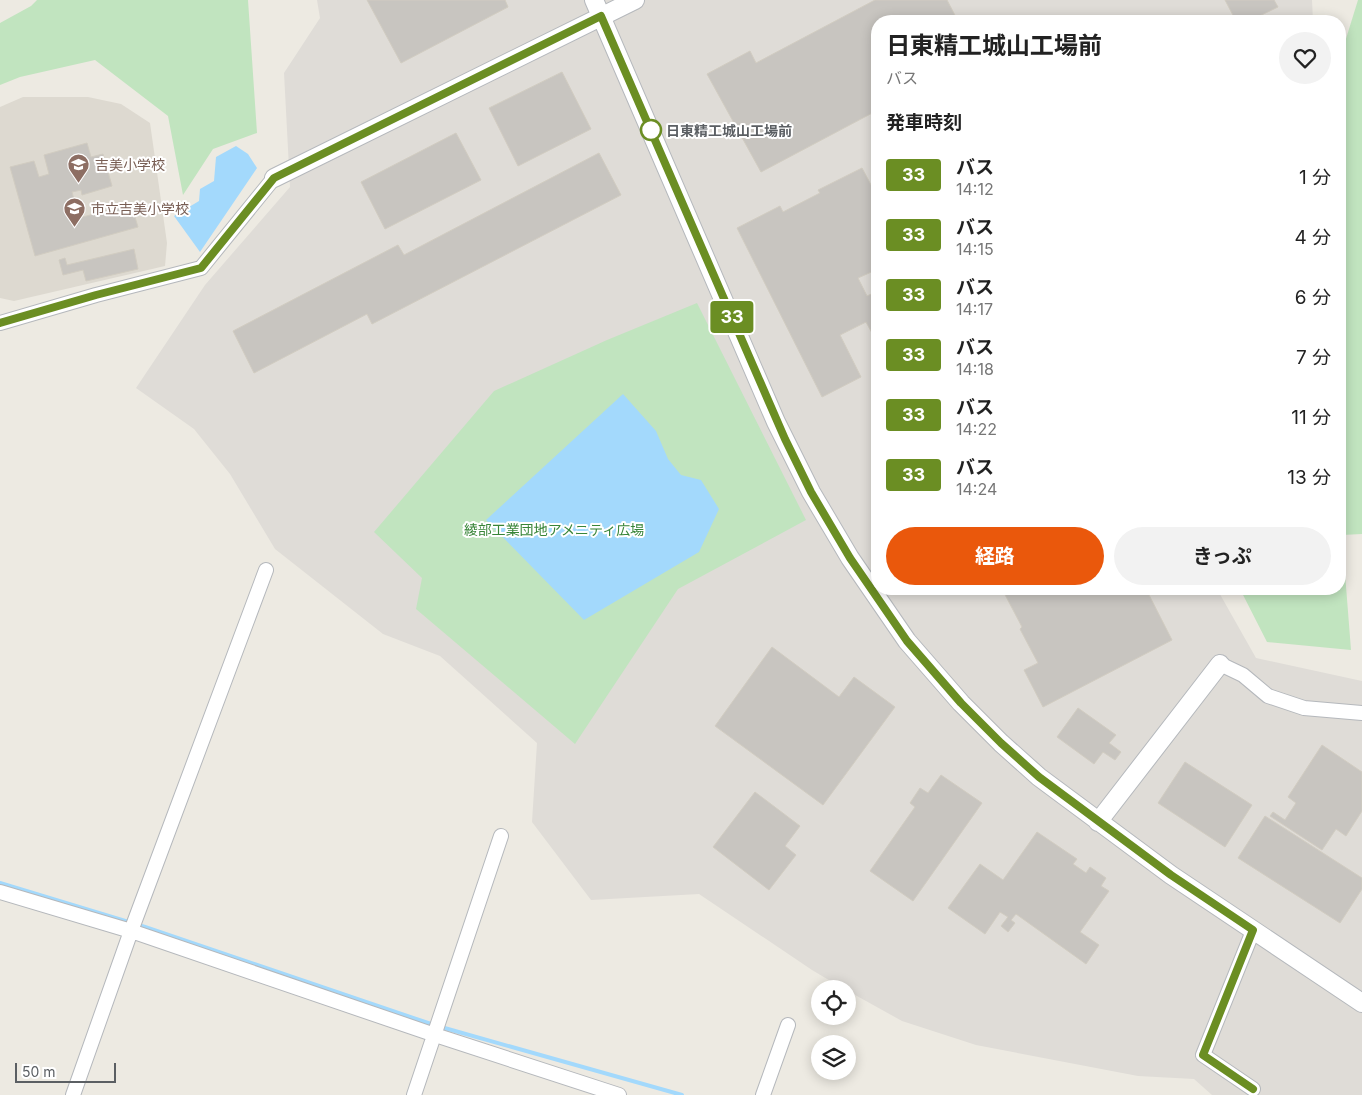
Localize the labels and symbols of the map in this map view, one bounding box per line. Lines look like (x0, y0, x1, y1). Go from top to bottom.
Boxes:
marker: 日東精工城山工場前 (640, 119, 662, 141)
place label: 日東精工城山工場前 (666, 122, 792, 139)
school or university icon: 吉美小学校 (67, 152, 91, 183)
place label: 吉美小学校 (95, 156, 165, 173)
school or university icon: 市立吉美小学校 (63, 196, 87, 227)
place label: 市立吉美小学校 (91, 200, 189, 217)
line badge: 33 (710, 301, 754, 333)
park label: 綾部工業団地アメニティ広場 (464, 521, 644, 538)
scale bar (15, 1060, 116, 1083)

